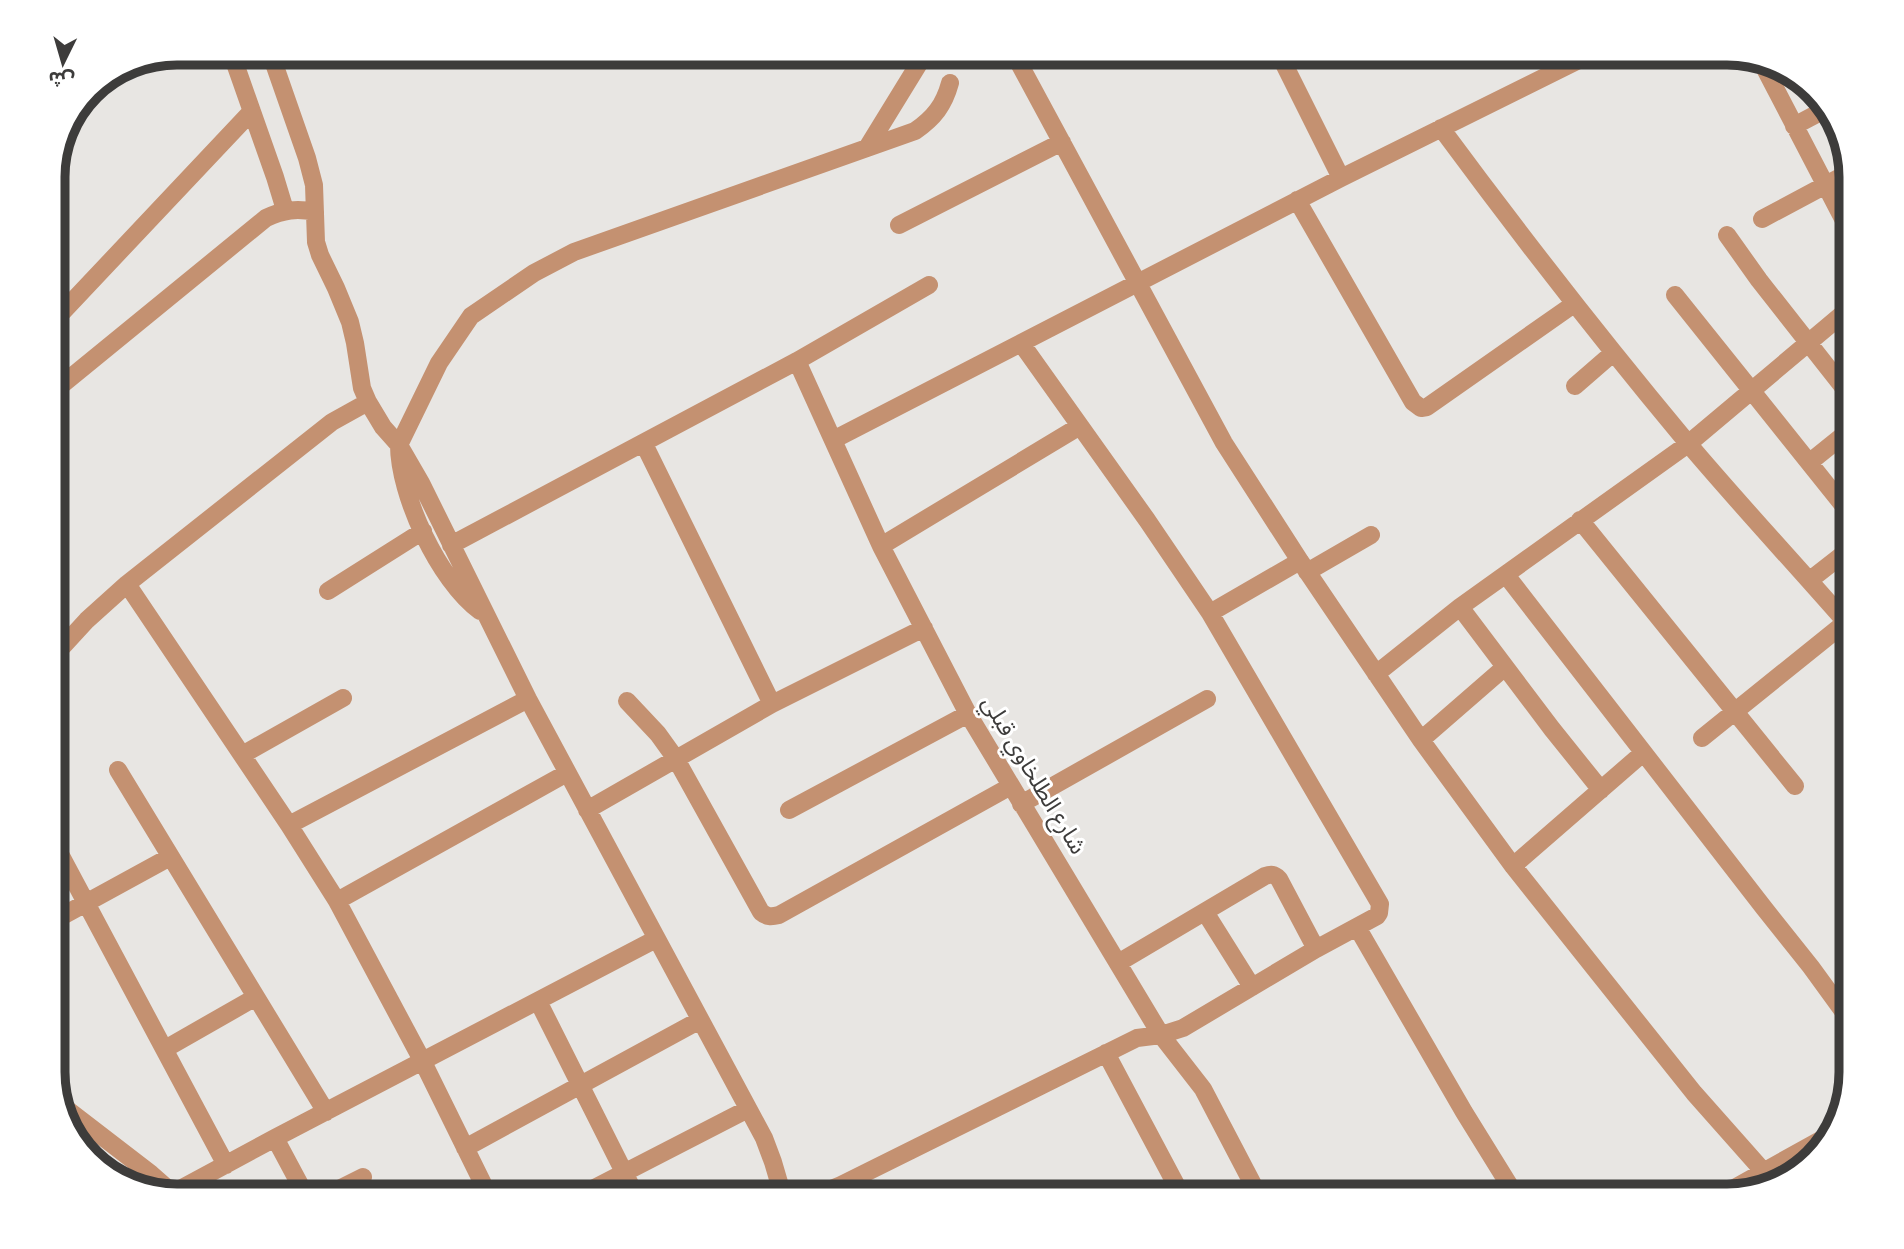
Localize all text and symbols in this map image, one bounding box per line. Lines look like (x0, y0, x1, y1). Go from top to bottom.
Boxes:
north arrow (28, 28, 98, 98)
text: ش (48, 64, 76, 93)
street label: شارع الطلخاوي قبلي (973, 689, 1094, 861)

